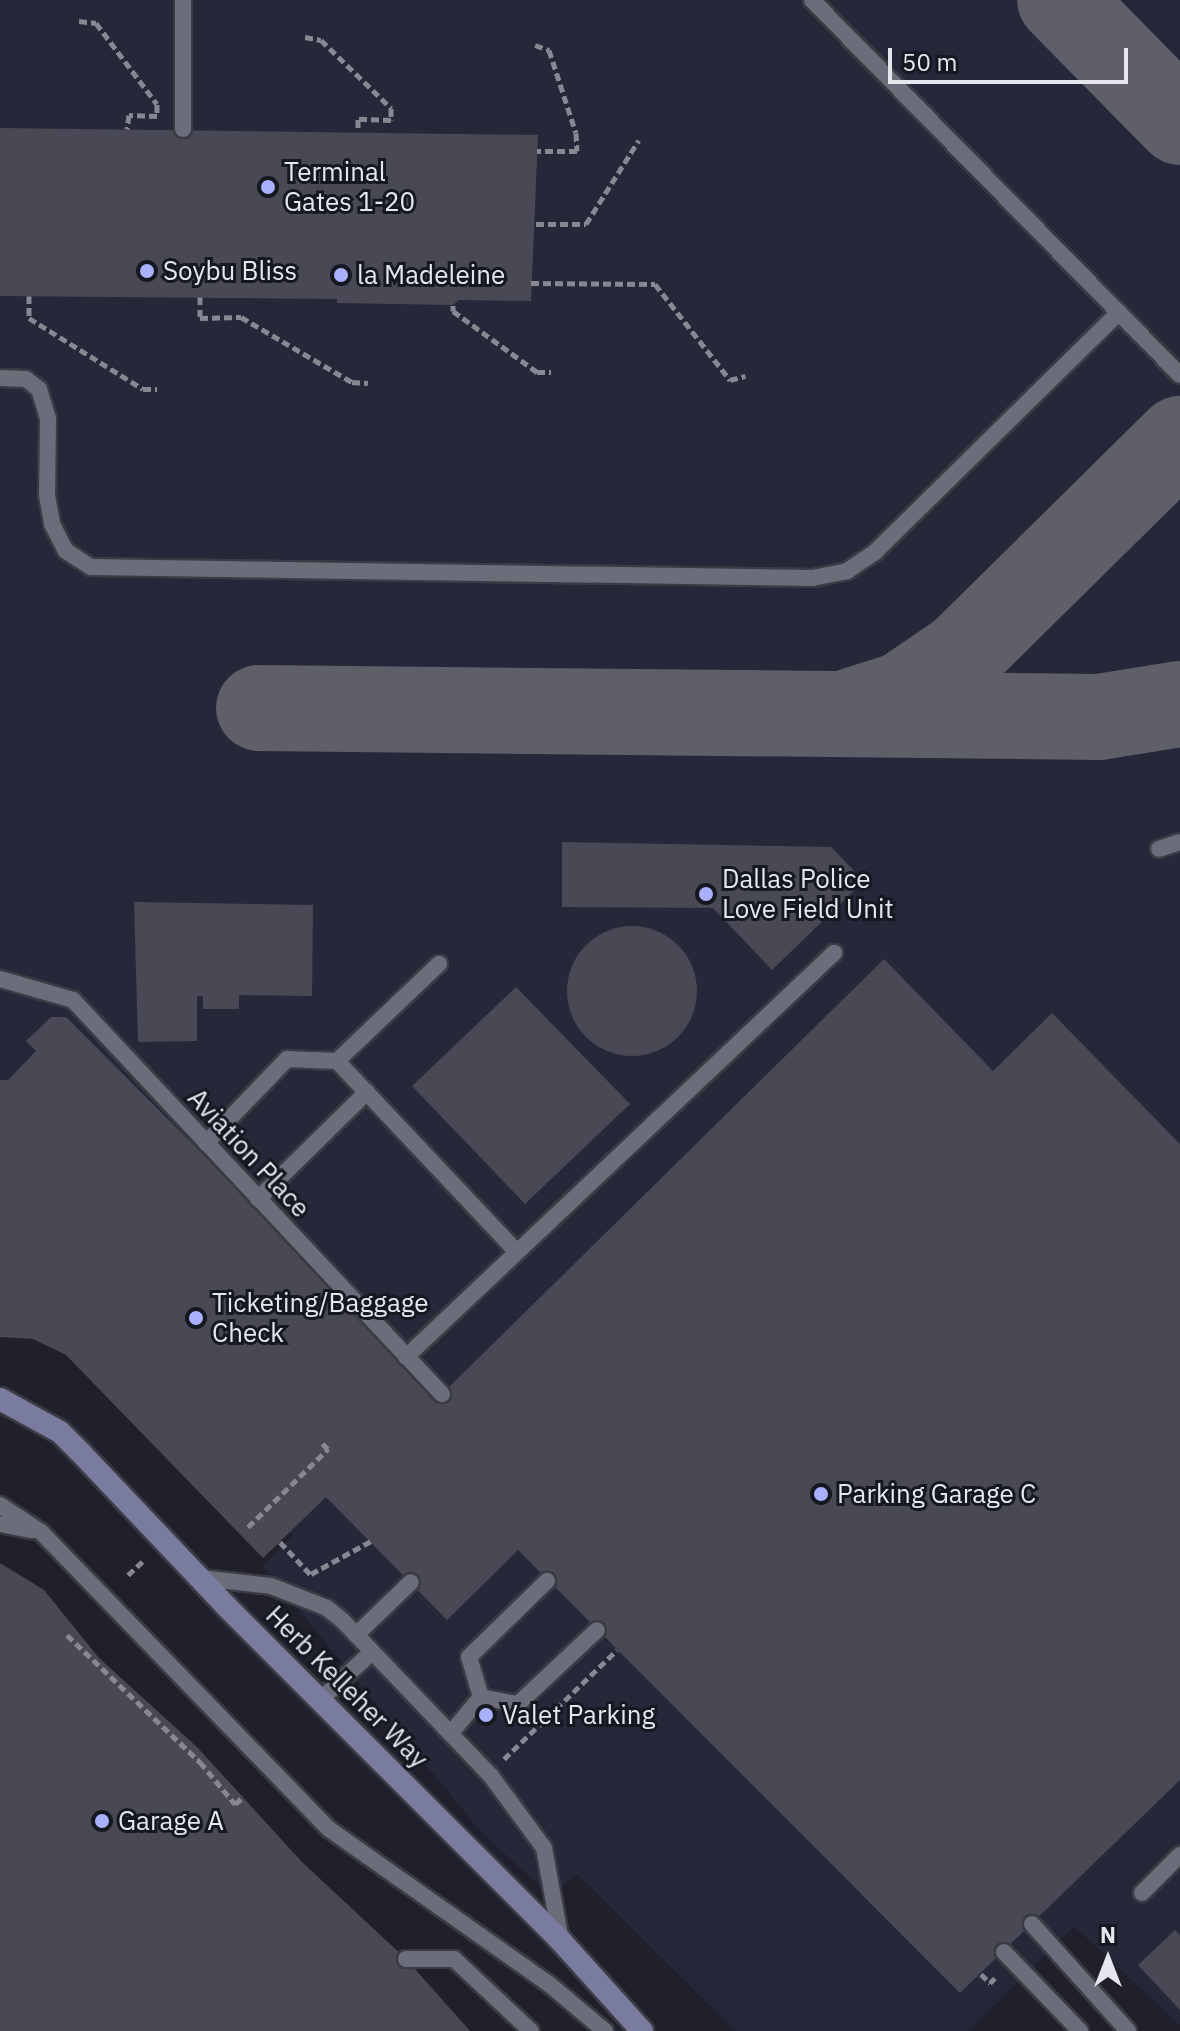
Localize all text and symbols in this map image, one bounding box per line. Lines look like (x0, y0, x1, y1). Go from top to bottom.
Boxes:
scale bar (892, 32, 1132, 82)
text: 50 m (902, 46, 957, 78)
place label: Terminal Gates 1-20 (284, 156, 415, 218)
marker: Terminal Gates 1-20 (259, 178, 277, 196)
place label: Soybu Bliss (163, 255, 297, 287)
place label: la Madeleine (357, 259, 505, 291)
marker: Soybu Bliss (138, 262, 156, 280)
marker: la Madeleine (332, 266, 350, 284)
place label: Dallas Police Love Field Unit (722, 863, 894, 924)
marker: Dallas Police Love Field Unit (697, 885, 715, 903)
street label: Aviation Place (182, 1082, 316, 1224)
place label: Ticketing/Baggage Check (212, 1287, 429, 1348)
marker: Ticketing/Baggage Check (187, 1309, 205, 1327)
place label: Parking Garage C (837, 1478, 1036, 1510)
marker: Parking Garage C (812, 1485, 830, 1503)
street label: Herb Kelleher Way (260, 1600, 434, 1774)
place label: Valet Parking (502, 1699, 655, 1731)
marker: Valet Parking (477, 1706, 495, 1724)
place label: Garage A (118, 1805, 224, 1837)
marker: Garage A (93, 1812, 111, 1830)
north arrow (1068, 1919, 1148, 1999)
text: N (1100, 1920, 1116, 1949)

